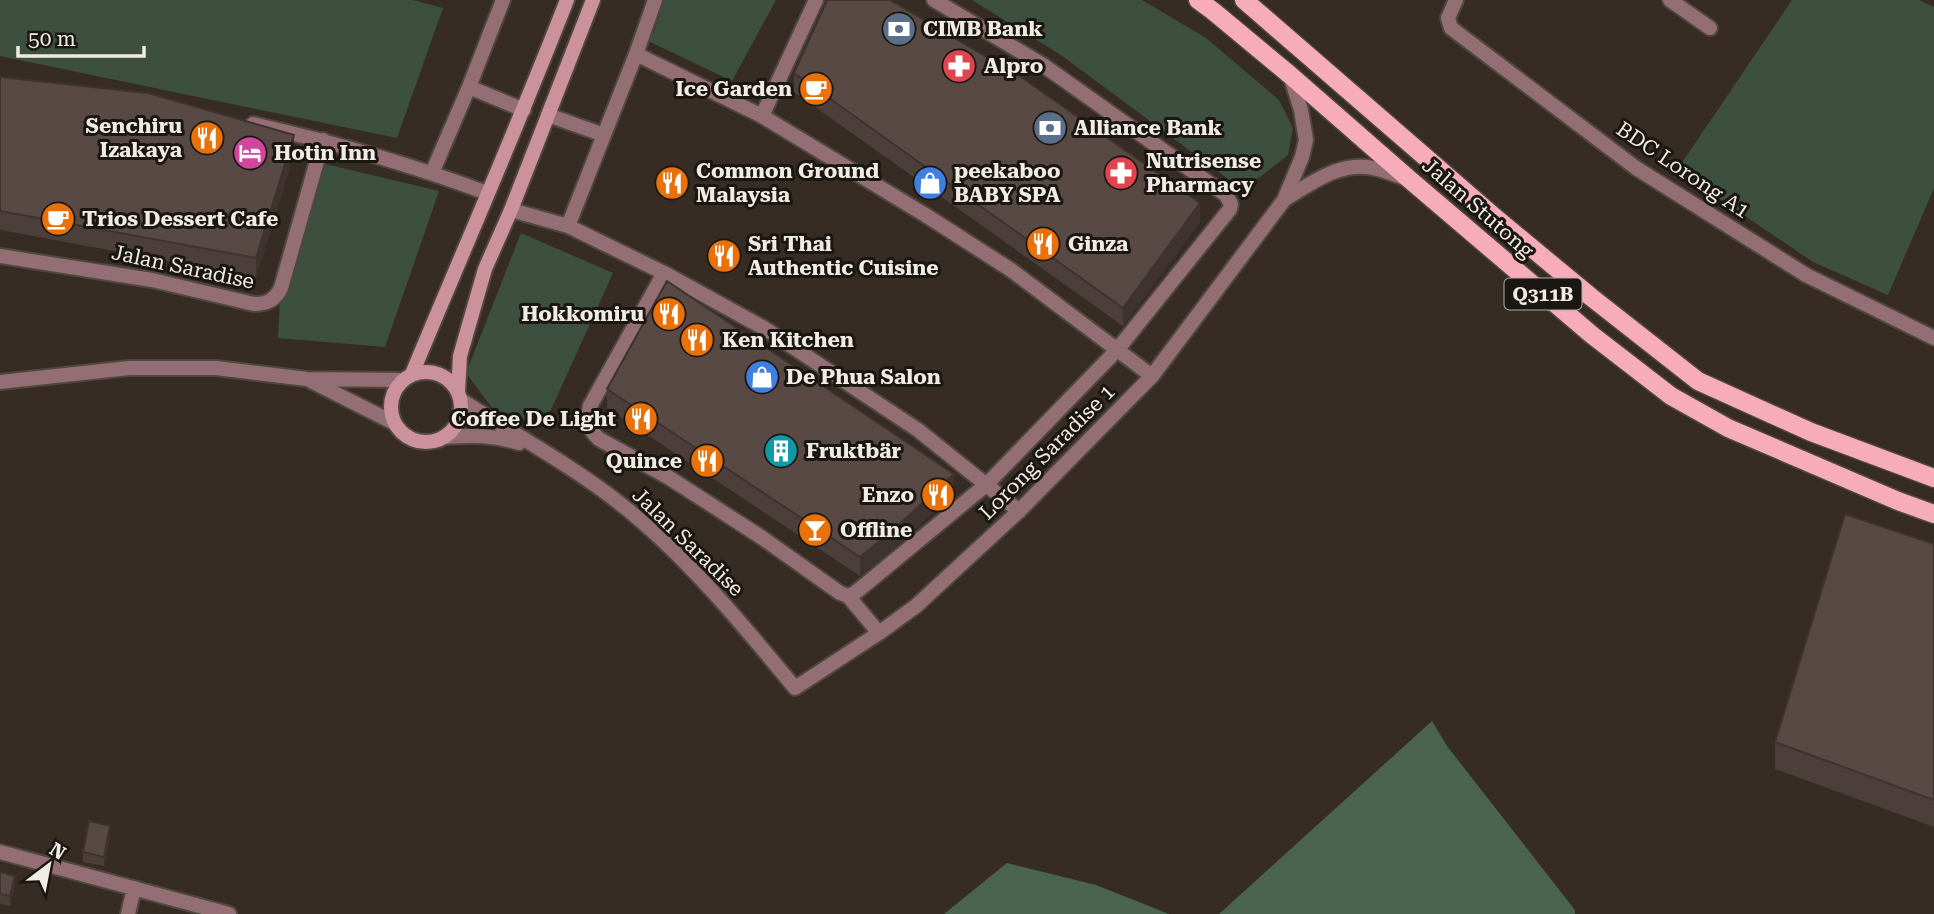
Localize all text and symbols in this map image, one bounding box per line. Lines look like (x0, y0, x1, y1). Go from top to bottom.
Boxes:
bank icon: CIMB Bank (880, 10, 918, 48)
scale bar (18, 14, 144, 58)
place label: CIMB Bank (923, 17, 1043, 41)
text: 50 m (28, 27, 76, 51)
pharmacy icon: Alpro (940, 47, 978, 85)
place label: Alpro (984, 54, 1043, 78)
cafe icon: Ice Garden (797, 70, 835, 108)
place label: Ice Garden (676, 77, 792, 101)
bank icon: Alliance Bank (1031, 109, 1069, 147)
place label: Senchiru Izakaya (85, 114, 183, 162)
place label: Alliance Bank (1074, 116, 1223, 140)
street label: BDC Lorong A1 (1612, 117, 1754, 223)
restaurant icon: Senchiru Izakaya (188, 119, 226, 157)
hotel icon: Hotin Inn (231, 134, 269, 172)
place label: Hotin Inn (274, 141, 376, 165)
place label: Nutrisense Pharmacy (1146, 149, 1261, 197)
street label: Jalan Stutong (1418, 153, 1539, 263)
pharmacy icon: Nutrisense Pharmacy (1102, 154, 1140, 192)
place label: Common Ground Malaysia (696, 159, 879, 207)
place label: peekaboo BABY SPA (954, 159, 1061, 207)
restaurant icon: Common Ground Malaysia (653, 164, 691, 202)
shop icon: peekaboo BABY SPA (911, 164, 949, 202)
cafe icon: Trios Dessert Cafe (39, 200, 77, 238)
place label: Trios Dessert Cafe (82, 207, 278, 231)
restaurant icon: Ginza (1024, 225, 1062, 263)
place label: Sri Thai Authentic Cuisine (748, 232, 939, 280)
place label: Ginza (1068, 232, 1129, 256)
restaurant icon: Sri Thai Authentic Cuisine (705, 237, 743, 275)
street label: Jalan Saradise (109, 240, 257, 294)
road number: Q311B (1504, 278, 1582, 310)
restaurant icon: Hokkomiru (650, 295, 688, 333)
place label: Hokkomiru (521, 302, 644, 326)
restaurant icon: Ken Kitchen (678, 321, 716, 359)
place label: Ken Kitchen (722, 328, 854, 352)
shop icon: De Phua Salon (743, 358, 781, 396)
place label: De Phua Salon (786, 365, 941, 389)
street label: Lorong Saradise 1 (975, 380, 1119, 524)
restaurant icon: Coffee De Light (622, 400, 660, 438)
place label: Coffee De Light (451, 407, 616, 431)
building icon: Fruktbär (762, 432, 800, 470)
place label: Fruktbär (806, 439, 902, 463)
restaurant icon: Quince (688, 442, 726, 480)
place label: Quince (606, 449, 682, 473)
restaurant icon: Enzo (919, 476, 957, 514)
street label: Jalan Saradise (627, 483, 749, 601)
place label: Enzo (862, 483, 914, 507)
bar icon: Offline (796, 511, 834, 549)
place label: Offline (840, 518, 912, 542)
north arrow (14, 830, 84, 900)
text: N (45, 837, 70, 865)

